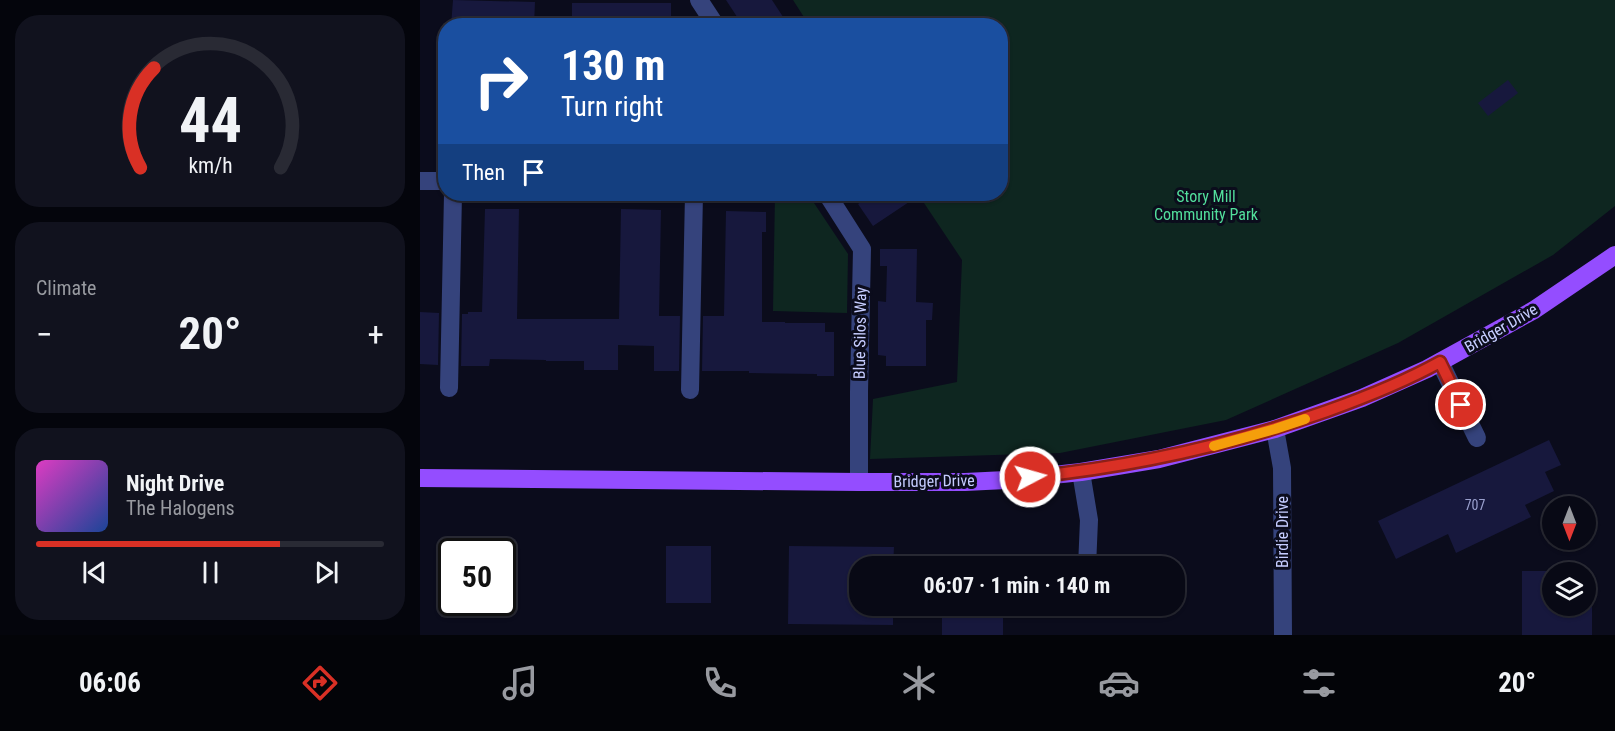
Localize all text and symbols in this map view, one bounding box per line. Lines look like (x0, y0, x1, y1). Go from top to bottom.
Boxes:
text: 130 m (561, 41, 666, 90)
icon: right (462, 42, 540, 120)
text: 44 (178, 84, 242, 157)
text: Turn right (561, 91, 663, 123)
text: km/h (188, 153, 232, 178)
icon: arrive (517, 156, 550, 189)
text: Then (462, 160, 505, 185)
park label: Story Mill Community Park (1154, 187, 1259, 224)
text: Climate (36, 276, 96, 300)
street label: Blue Silos Way (850, 286, 870, 379)
street label: Bridger Drive (1461, 300, 1541, 356)
text: 20° (179, 307, 242, 360)
text: − (36, 315, 53, 354)
text: + (368, 315, 384, 354)
pin (1435, 379, 1486, 430)
icon: arrive (1444, 388, 1477, 421)
position arrow (998, 445, 1062, 509)
text: Night Drive (126, 471, 224, 496)
street label: Bridger Drive (893, 471, 975, 491)
text: The Halogens (126, 496, 235, 520)
street label: Birdie Drive (1273, 496, 1292, 568)
north arrow (1542, 496, 1596, 550)
map controls (1542, 496, 1596, 616)
house number: 707 (1465, 497, 1485, 513)
speed limit sign: 50 (438, 538, 516, 616)
icon: previous (78, 556, 111, 589)
icon: pause (194, 556, 227, 589)
icon: next (310, 556, 343, 589)
button: layers (1542, 562, 1596, 616)
text: 06:07 · 1 min · 140 m (924, 573, 1110, 598)
icon: directions (299, 662, 341, 704)
icon: music (499, 662, 541, 704)
icon: phone (699, 662, 741, 704)
icon: climate (898, 662, 940, 704)
icon: car (1098, 662, 1140, 704)
icon: filters (1298, 662, 1340, 704)
text: 06:06 (79, 667, 141, 699)
text: 20° (1498, 667, 1536, 699)

